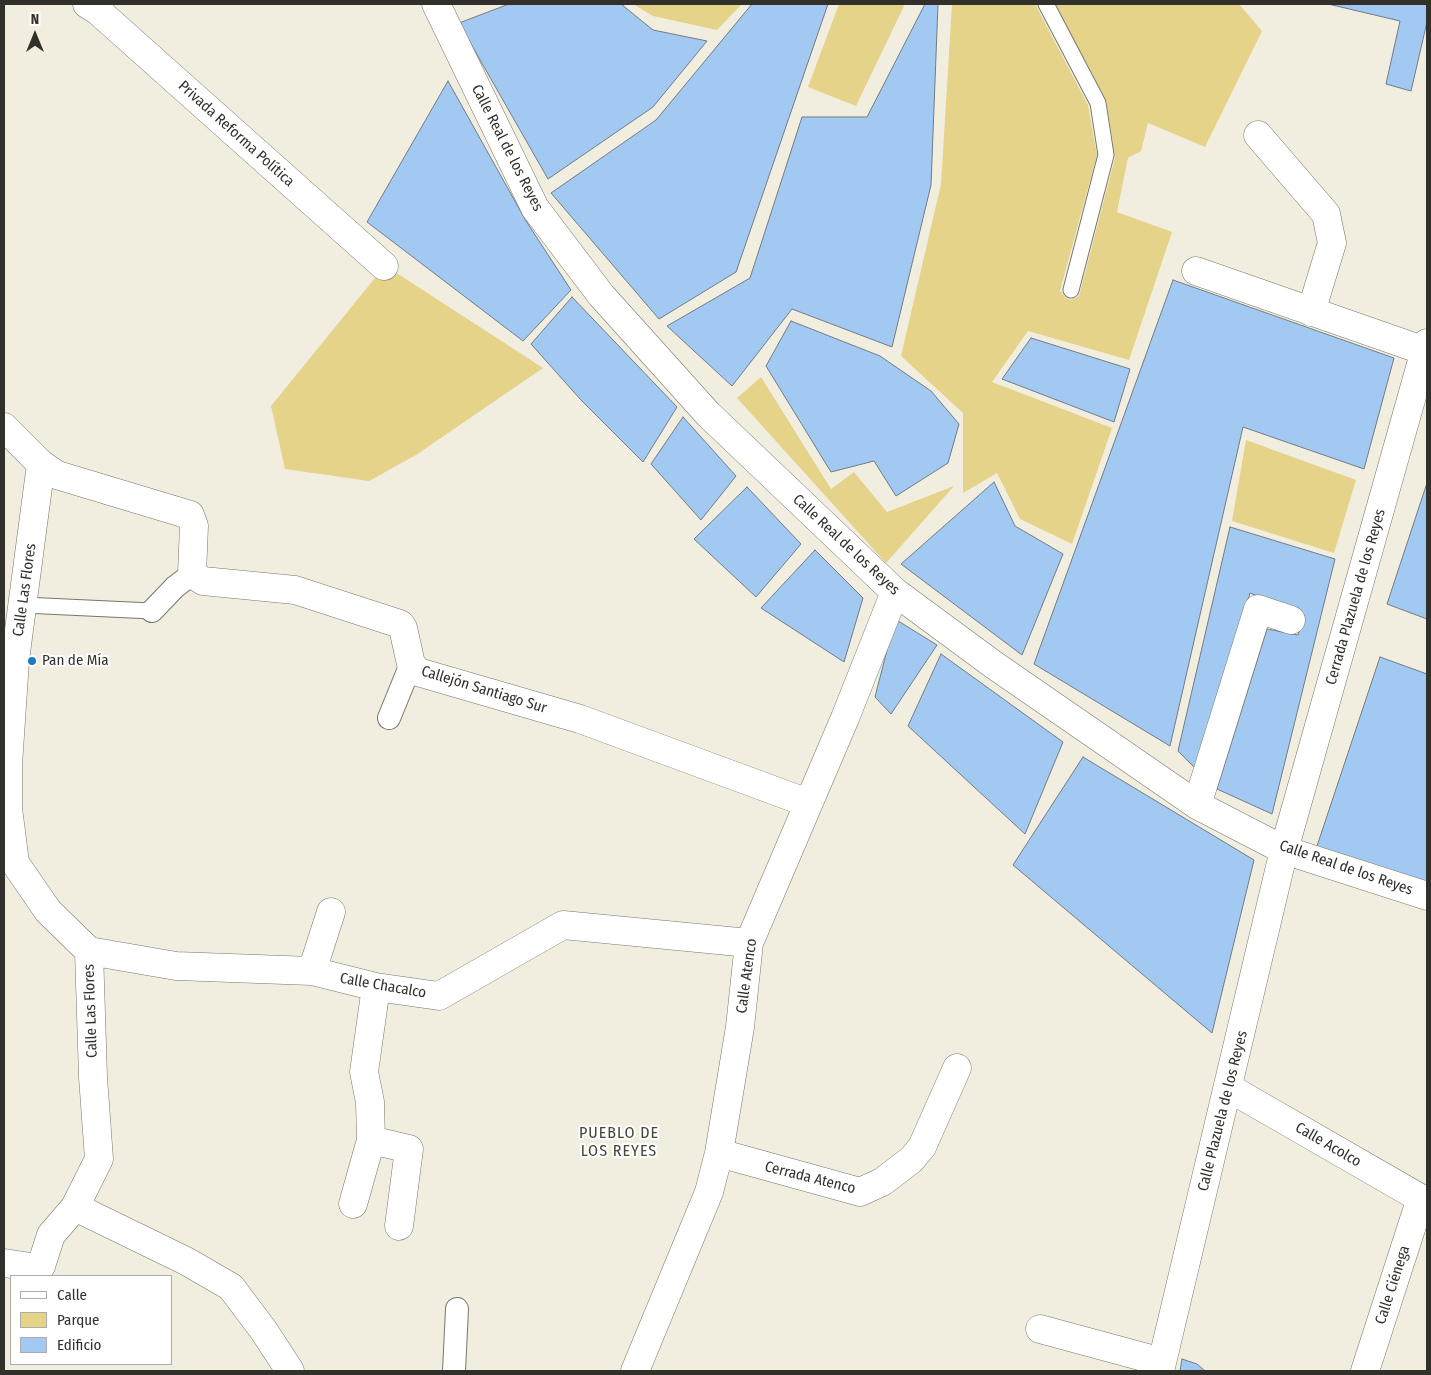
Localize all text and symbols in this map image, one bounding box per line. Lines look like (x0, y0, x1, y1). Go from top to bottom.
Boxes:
north arrow (10, 10, 60, 60)
text: N (31, 11, 39, 28)
street label: Privada Reforma Política (174, 77, 298, 191)
street label: Calle Real de los Reyes (467, 82, 547, 214)
street label: Calle Real de los Reyes (789, 491, 903, 599)
street label: Cerrada Plazuela de los Reyes (1322, 507, 1390, 687)
street label: Calle Las Flores (10, 542, 40, 638)
place label: Pan de Mía (42, 652, 109, 670)
marker: Pan de Mía (26, 655, 38, 667)
street label: Callejón Santiago Sur (419, 662, 549, 718)
street label: Calle Real de los Reyes (1277, 837, 1415, 899)
street label: Calle Atenco (733, 937, 761, 1015)
street label: Calle Las Flores (80, 964, 102, 1058)
street label: Calle Chacalco (338, 970, 428, 1002)
street label: Calle Plazuela de los Reyes (1194, 1029, 1252, 1193)
street label: Calle Acolco (1292, 1119, 1364, 1171)
district label: PUEBLO DE LOS REYES (578, 1124, 660, 1162)
street label: Cerrada Atenco (763, 1158, 857, 1198)
street label: Calle Ciénega (1372, 1243, 1414, 1327)
legend (10, 1275, 172, 1365)
text: Calle (57, 1286, 87, 1304)
text: Parque (57, 1311, 100, 1329)
text: Edificio (57, 1336, 102, 1354)

